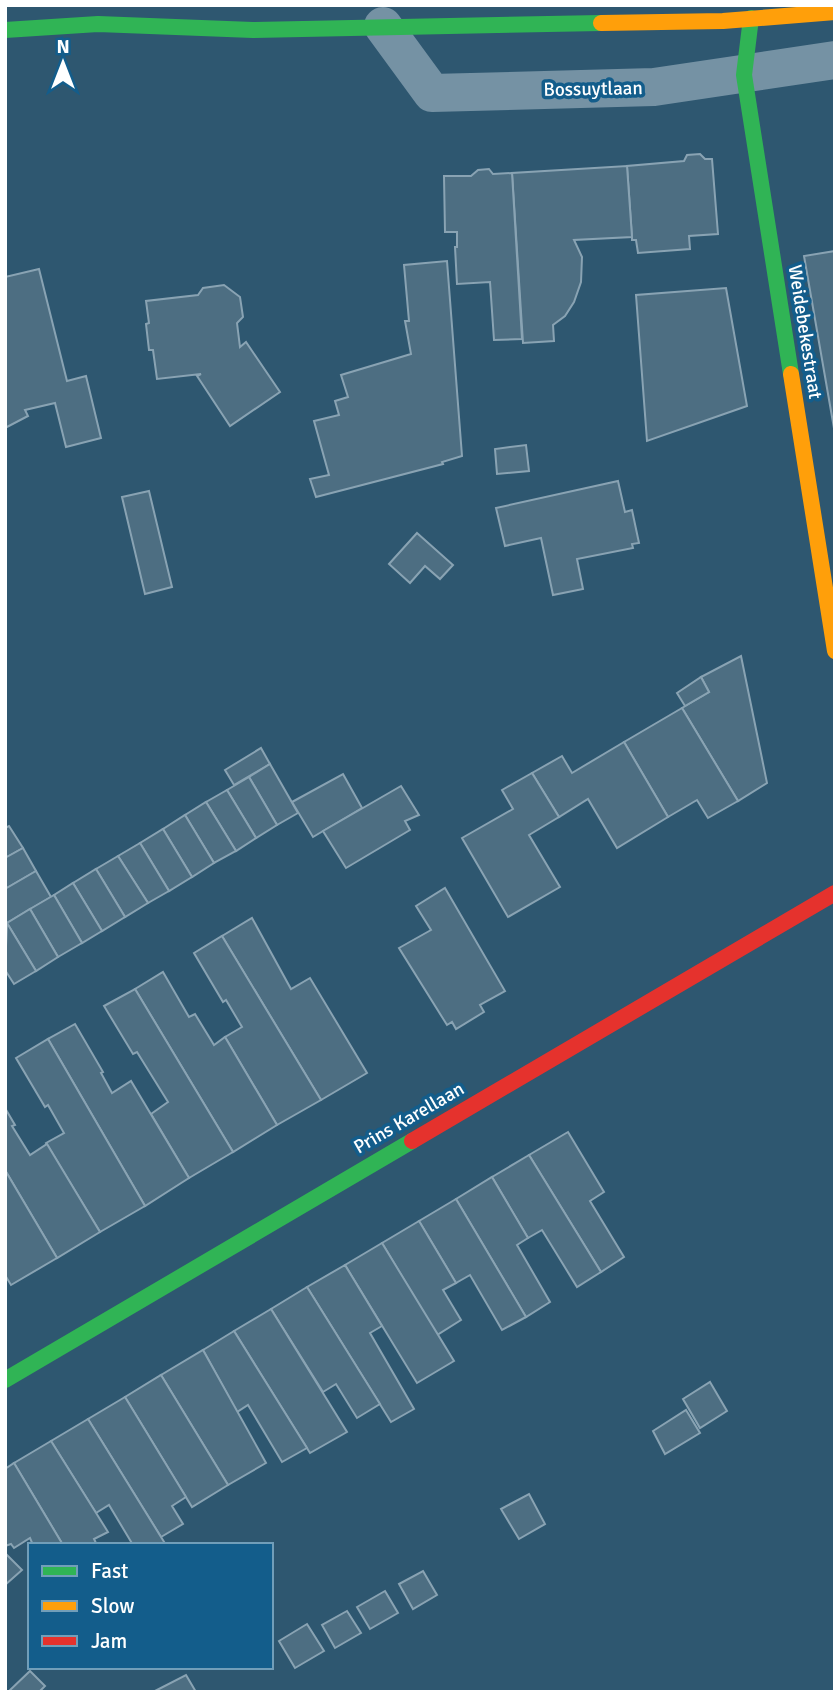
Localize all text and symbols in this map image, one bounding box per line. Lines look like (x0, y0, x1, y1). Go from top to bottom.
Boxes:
north arrow (28, 28, 98, 98)
text: N (56, 35, 70, 59)
street label: Bossuytlaan (543, 76, 643, 102)
street label: Weidebekestraat (783, 263, 827, 401)
street label: Prins Karellaan (350, 1077, 468, 1159)
legend (28, 1543, 273, 1669)
text: Fast (91, 1558, 128, 1584)
text: Slow (91, 1593, 135, 1619)
text: Jam (91, 1628, 127, 1654)

